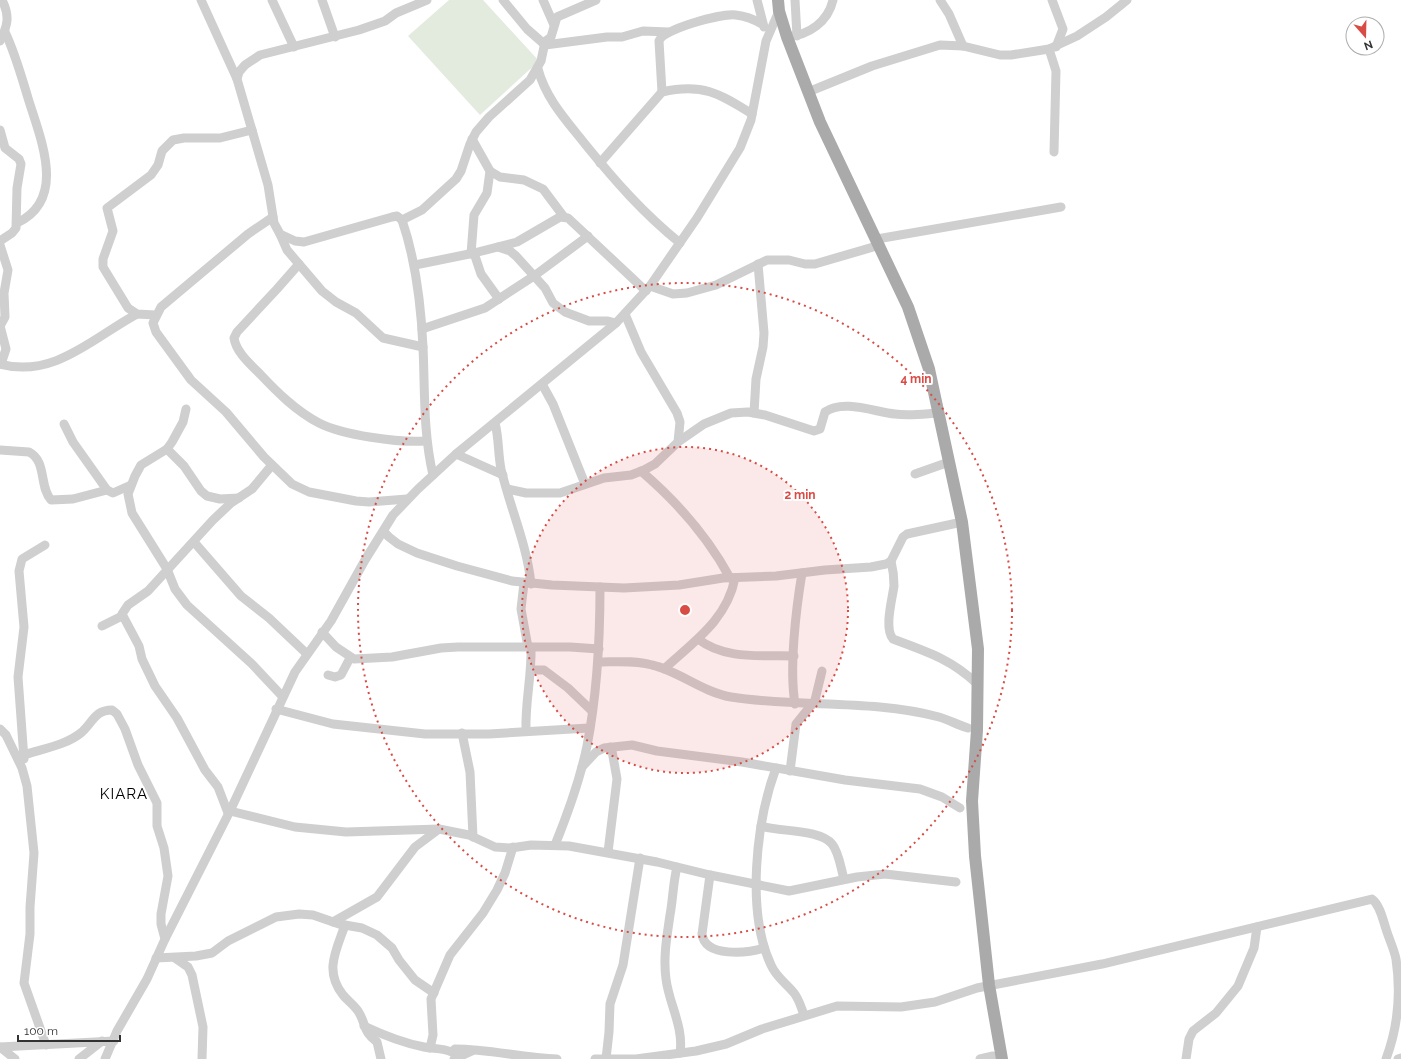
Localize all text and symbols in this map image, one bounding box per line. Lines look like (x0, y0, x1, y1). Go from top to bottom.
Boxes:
north arrow (1345, 16, 1385, 56)
text: N (1362, 37, 1374, 52)
text: 4 min (900, 372, 932, 386)
text: 2 min (784, 488, 816, 502)
centre of rings (678, 603, 692, 617)
district label: KIARA (100, 785, 148, 803)
scale bar (18, 1017, 120, 1043)
text: 100 m (24, 1024, 58, 1038)

